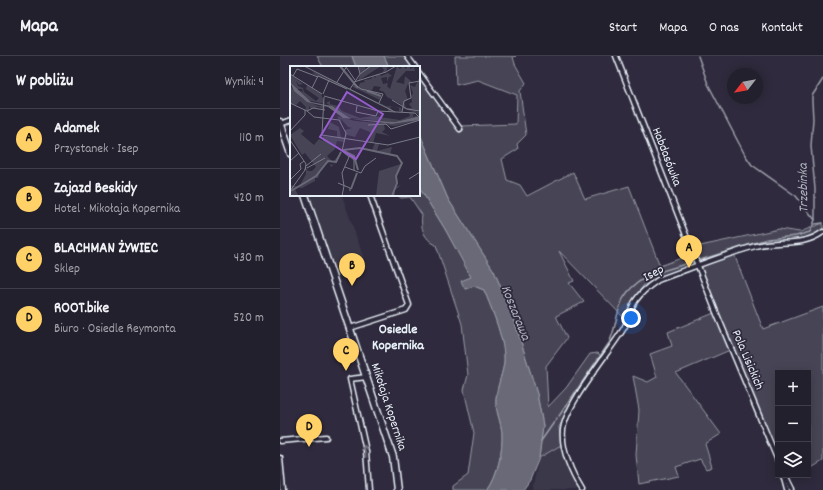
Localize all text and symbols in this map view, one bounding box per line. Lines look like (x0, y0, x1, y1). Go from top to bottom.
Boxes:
text: Mapa (20, 14, 58, 41)
text: Start (609, 18, 637, 38)
text: Mapa (659, 18, 687, 38)
text: O nas (709, 18, 739, 38)
text: Kontakt (761, 18, 803, 38)
inset map (290, 66, 420, 196)
north arrow (727, 68, 763, 104)
text: W pobliżu (16, 70, 73, 94)
text: Wyniki: 4 (225, 73, 264, 92)
text: Adamek (54, 118, 99, 140)
street label: Habdasówka (646, 125, 686, 190)
text: A (25, 129, 33, 148)
text: 110 m (239, 129, 264, 148)
text: Przystanek · Isep (54, 140, 139, 159)
water label: Trzebinka (794, 162, 814, 213)
text: Zajazd Beskidy (54, 178, 137, 200)
text: B (26, 189, 32, 208)
text: 420 m (234, 189, 264, 208)
text: Hotel · Mikołaja Kopernika (54, 200, 180, 219)
pin: A (676, 235, 702, 268)
text: BLACHMAN ŻYWIEC (54, 238, 158, 260)
text: C (26, 249, 32, 268)
text: 430 m (234, 249, 264, 268)
pin: B (339, 253, 365, 286)
text: Sklep (54, 260, 80, 279)
street label: Isep (640, 261, 668, 287)
water label: Koszarawa (495, 282, 536, 345)
text: ROOT.bike (54, 298, 109, 320)
your location (621, 308, 641, 328)
text: D (26, 309, 32, 328)
text: 520 m (233, 309, 264, 328)
text: Biuro · Osiedle Reymonta (54, 320, 176, 339)
district label: Osiedle Kopernika (372, 320, 425, 356)
street label: Pola Lisickich (726, 327, 768, 393)
pin: C (333, 338, 359, 371)
street label: Mikołaja Kopernika (365, 361, 411, 454)
map controls (775, 370, 811, 478)
button: + (775, 370, 811, 406)
button: − (775, 406, 811, 442)
pin: D (296, 414, 322, 447)
button: layers (775, 442, 811, 478)
one-way arrow (361, 445, 369, 458)

